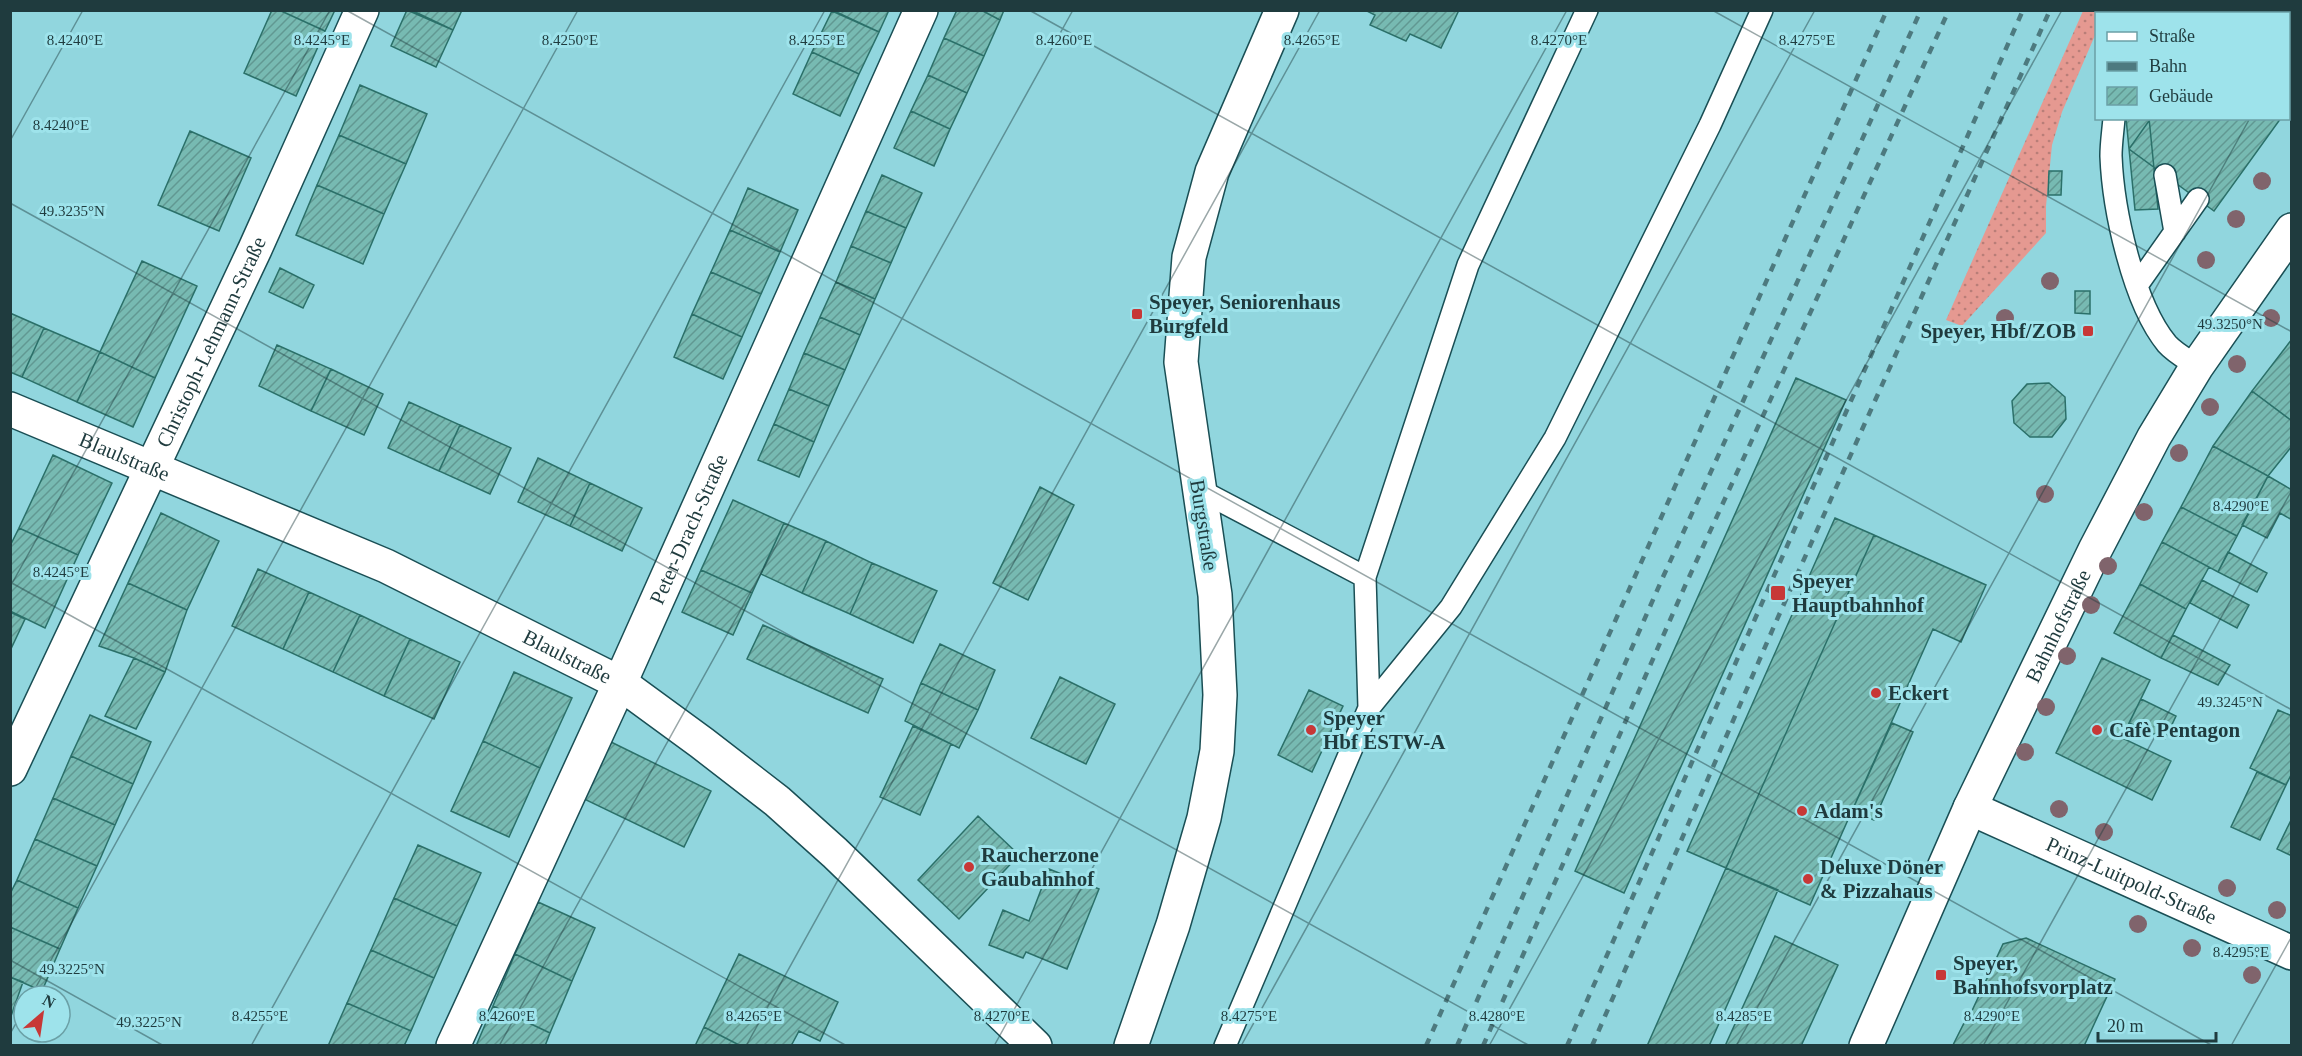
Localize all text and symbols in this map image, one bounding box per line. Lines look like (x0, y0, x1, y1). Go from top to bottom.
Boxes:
legend (2095, 12, 2290, 120)
text: Straße (2149, 26, 2195, 46)
text: 8.4240°E (47, 32, 103, 48)
text: 8.4245°E (294, 32, 350, 48)
text: 8.4250°E (542, 32, 598, 48)
text: 8.4255°E (789, 32, 845, 48)
text: 8.4260°E (1036, 32, 1092, 48)
text: 8.4265°E (1284, 32, 1340, 48)
text: 8.4270°E (1531, 32, 1587, 48)
text: 8.4275°E (1779, 32, 1835, 48)
text: Bahn (2149, 56, 2187, 76)
text: Gebäude (2149, 86, 2213, 106)
text: 8.4240°E (33, 117, 89, 133)
text: 49.3235°N (39, 203, 105, 219)
street label: Christoph-Lehmann-Straße (151, 233, 271, 451)
place label: Speyer, Seniorenhaus Burgfeld (1149, 290, 1340, 338)
marker: Speyer, Seniorenhaus Burgfeld (1130, 307, 1144, 321)
text: 49.3250°N (2197, 316, 2263, 332)
place label: Speyer, Hbf/ZOB (1920, 319, 2076, 343)
marker: Speyer, Hbf/ZOB (2081, 324, 2095, 338)
street label: Blaulstraße (76, 427, 173, 486)
street label: Peter-Drach-Straße (645, 451, 733, 608)
street label: Burgstraße (1185, 478, 1223, 572)
text: 8.4290°E (2213, 498, 2269, 514)
text: 8.4245°E (33, 564, 89, 580)
street label: Bahnhofstraße (2021, 566, 2096, 686)
place label: Speyer Hauptbahnhof (1792, 569, 1925, 617)
marker: Speyer Hauptbahnhof (1769, 584, 1787, 602)
street label: Blaulstraße (519, 624, 615, 689)
place label: Eckert (1888, 681, 1949, 705)
marker: Eckert (1869, 686, 1883, 700)
text: 49.3245°N (2197, 694, 2263, 710)
place label: Speyer Hbf ESTW-A (1323, 706, 1446, 754)
place label: Cafè Pentagon (2109, 718, 2241, 742)
marker: Speyer Hbf ESTW-A (1304, 723, 1318, 737)
marker: Cafè Pentagon (2090, 723, 2104, 737)
place label: Adam's (1814, 799, 1883, 823)
marker: Adam's (1795, 804, 1809, 818)
street label: Prinz-Luitpold-Straße (2042, 832, 2220, 929)
place label: Raucherzone Gaubahnhof (981, 843, 1099, 891)
place label: Deluxe Döner & Pizzahaus (1820, 855, 1943, 903)
marker: Raucherzone Gaubahnhof (962, 860, 976, 874)
marker: Deluxe Döner & Pizzahaus (1801, 872, 1815, 886)
text: 8.4295°E (2213, 944, 2269, 960)
place label: Speyer, Bahnhofsvorplatz (1953, 951, 2113, 999)
text: 49.3225°N (39, 961, 105, 977)
marker: Speyer, Bahnhofsvorplatz (1934, 968, 1948, 982)
north arrow (12, 984, 72, 1044)
text: N (40, 991, 59, 1012)
scale bar (2098, 1005, 2216, 1043)
text: 8.4255°E (232, 1008, 288, 1024)
text: 8.4260°E (479, 1008, 535, 1024)
text: 8.4265°E (726, 1008, 782, 1024)
text: 8.4270°E (974, 1008, 1030, 1024)
text: 8.4275°E (1221, 1008, 1277, 1024)
text: 8.4280°E (1469, 1008, 1525, 1024)
text: 8.4285°E (1716, 1008, 1772, 1024)
text: 8.4290°E (1964, 1008, 2020, 1024)
text: 49.3225°N (116, 1014, 182, 1030)
text: 20 m (2107, 1016, 2144, 1036)

